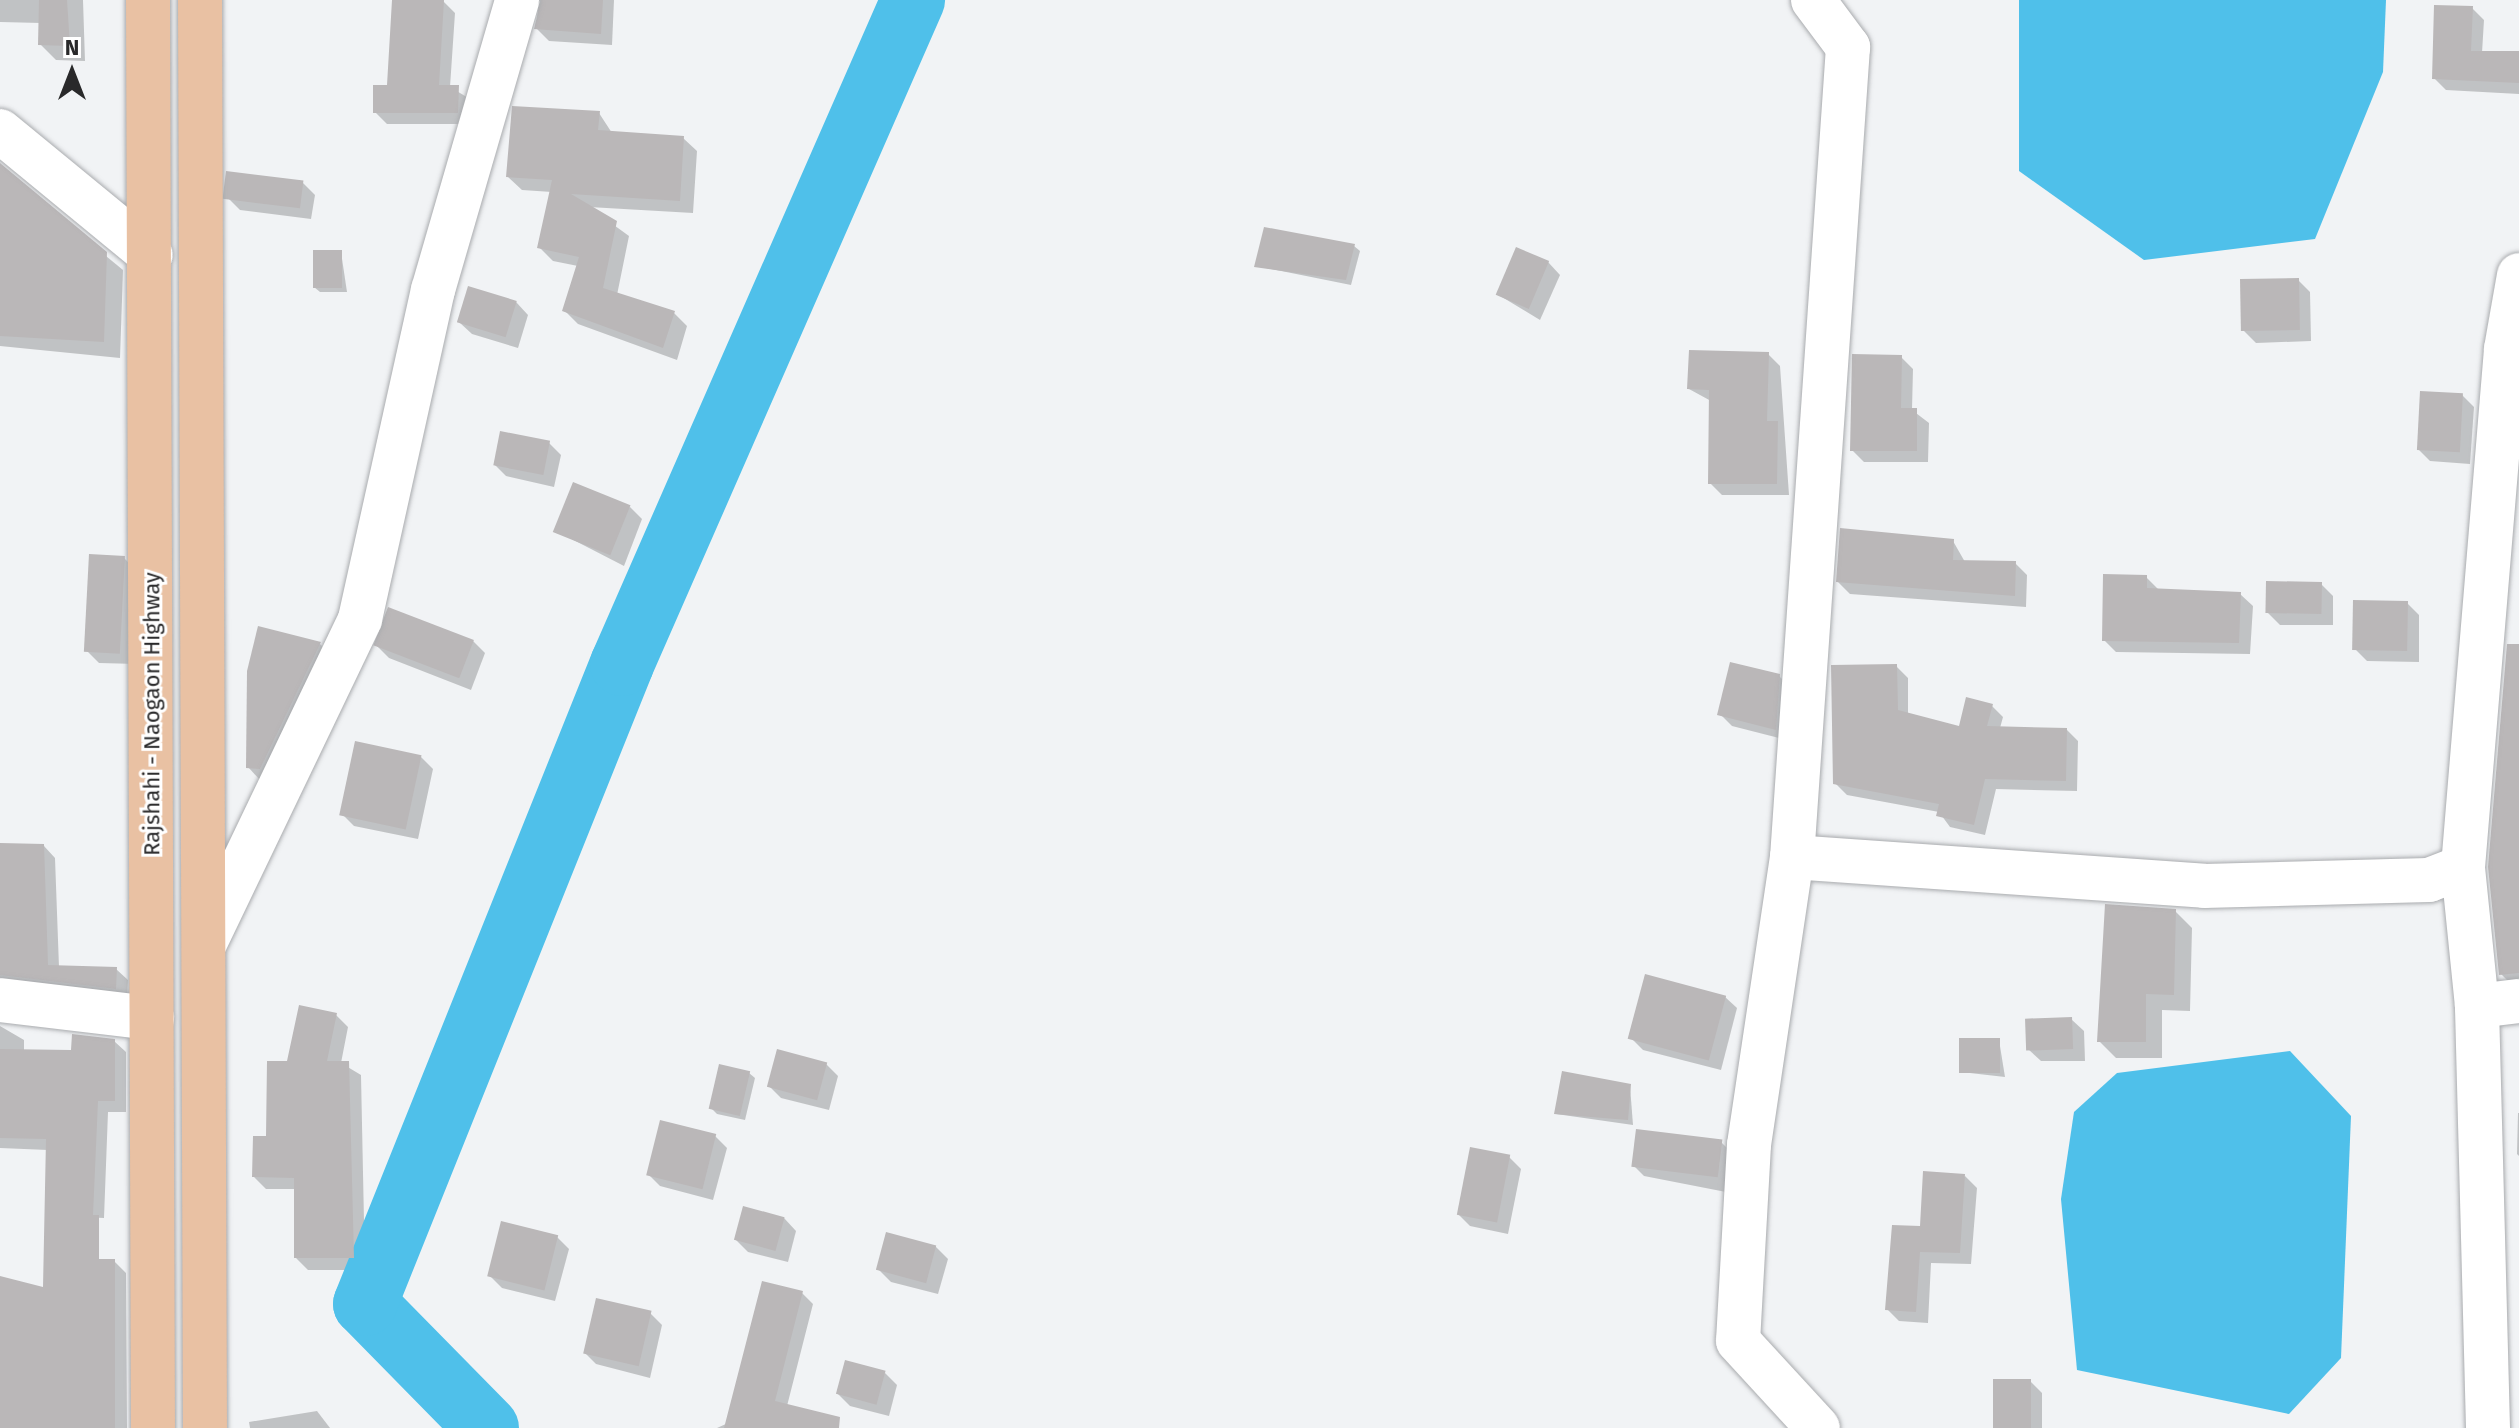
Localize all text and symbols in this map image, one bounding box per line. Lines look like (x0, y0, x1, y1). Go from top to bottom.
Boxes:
north arrow (32, 32, 112, 112)
text: N (65, 34, 79, 61)
street label: Rajshahi - Naogaon Highway (139, 572, 165, 856)

